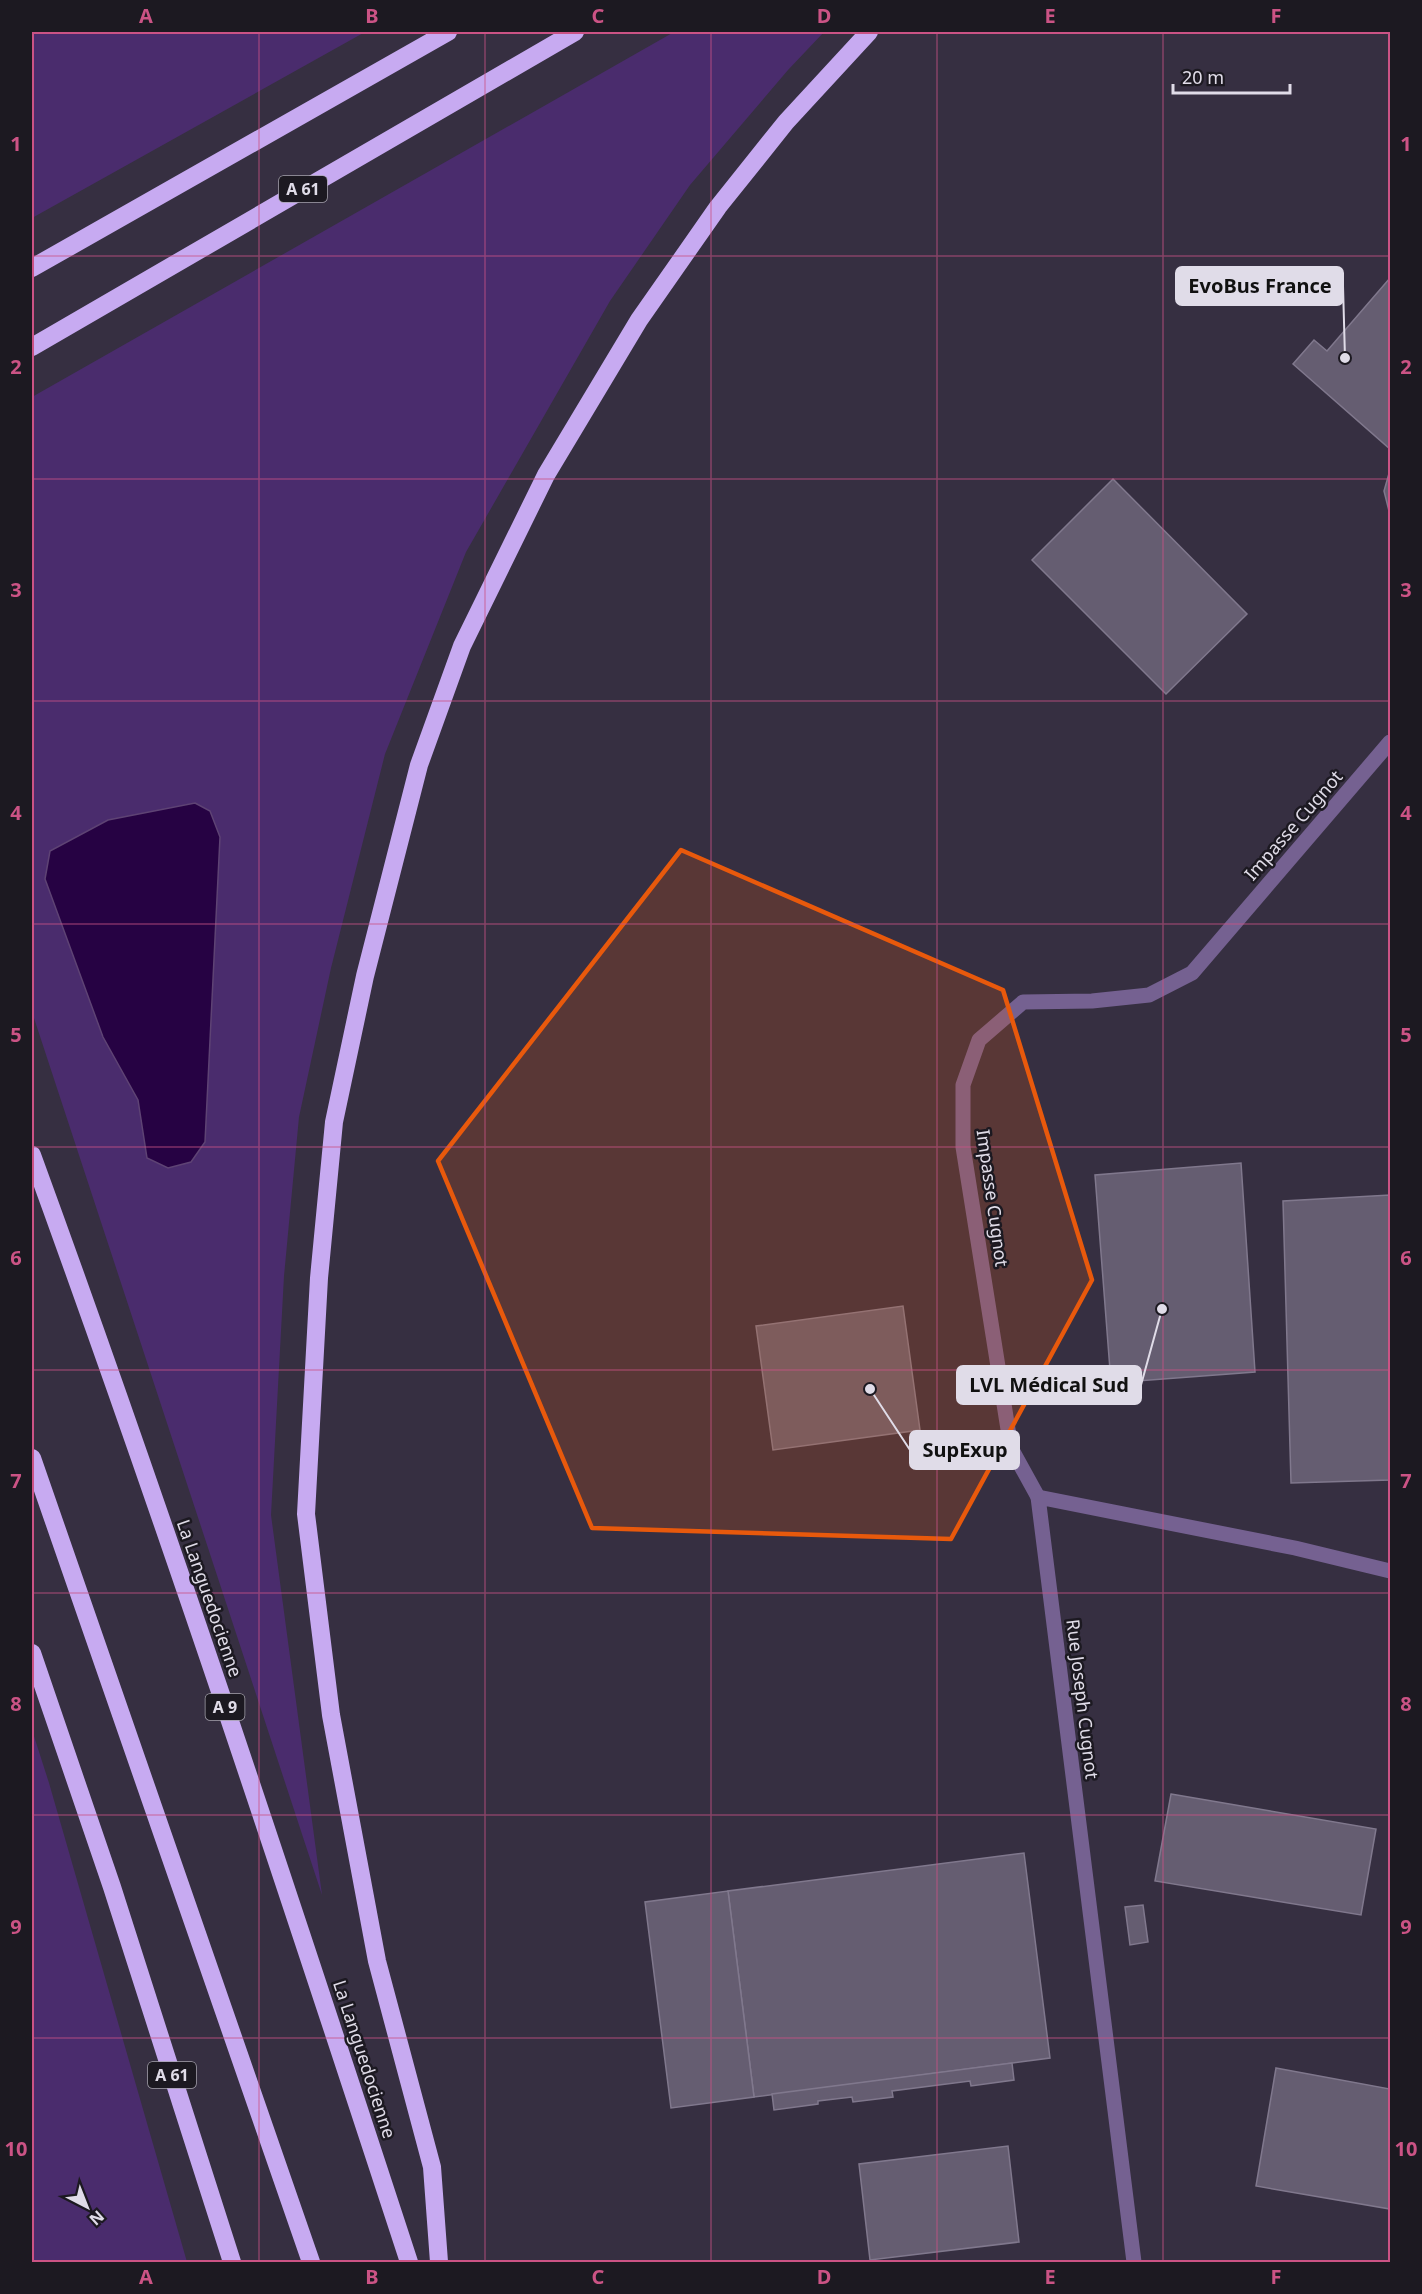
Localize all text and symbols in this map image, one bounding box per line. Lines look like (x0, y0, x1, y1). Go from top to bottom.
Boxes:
text: A (139, 2, 153, 29)
text: B (365, 2, 379, 29)
text: C (592, 2, 605, 29)
text: D (817, 2, 831, 29)
text: E (1044, 2, 1056, 29)
text: F (1271, 2, 1281, 29)
scale bar (1173, 57, 1290, 95)
text: 20 m (1182, 65, 1224, 89)
text: 1 (10, 130, 22, 157)
text: 1 (1400, 130, 1412, 157)
road number: A 61 (279, 176, 327, 202)
callout: EvoBus France (1176, 267, 1343, 305)
text: EvoBus France (1188, 272, 1332, 299)
text: 2 (10, 353, 22, 380)
text: 2 (1400, 353, 1412, 380)
text: 3 (10, 576, 22, 603)
text: 3 (1400, 576, 1412, 603)
street label: Impasse Cugnot (1239, 765, 1348, 885)
text: 4 (10, 799, 22, 826)
text: 4 (1400, 799, 1412, 826)
text: 5 (10, 1021, 22, 1048)
text: 5 (1400, 1021, 1412, 1048)
street label: Impasse Cugnot (971, 1128, 1015, 1269)
text: 6 (10, 1244, 22, 1271)
text: 6 (1400, 1244, 1412, 1271)
callout: LVL Médical Sud (957, 1366, 1141, 1404)
text: LVL Médical Sud (969, 1371, 1129, 1398)
callout: SupExup (910, 1431, 1019, 1469)
text: SupExup (922, 1436, 1008, 1463)
text: 7 (10, 1467, 22, 1494)
text: 7 (1400, 1467, 1412, 1494)
street label: La Languedocienne (172, 1516, 248, 1680)
street label: Rue Joseph Cugnot (1061, 1618, 1105, 1781)
text: 8 (10, 1690, 22, 1717)
text: 8 (1400, 1690, 1412, 1717)
road number: A 9 (206, 1694, 244, 1720)
text: 9 (10, 1913, 22, 1940)
text: 9 (1400, 1913, 1412, 1940)
street label: La Languedocienne (328, 1977, 402, 2141)
road number: A 61 (148, 2062, 196, 2088)
text: 10 (5, 2135, 27, 2162)
text: 10 (1395, 2135, 1417, 2162)
north arrow (57, 2177, 117, 2237)
text: N (85, 2206, 109, 2231)
text: A (139, 2263, 153, 2290)
text: B (365, 2263, 379, 2290)
text: C (592, 2263, 605, 2290)
text: D (817, 2263, 831, 2290)
text: E (1044, 2263, 1056, 2290)
text: F (1271, 2263, 1281, 2290)

